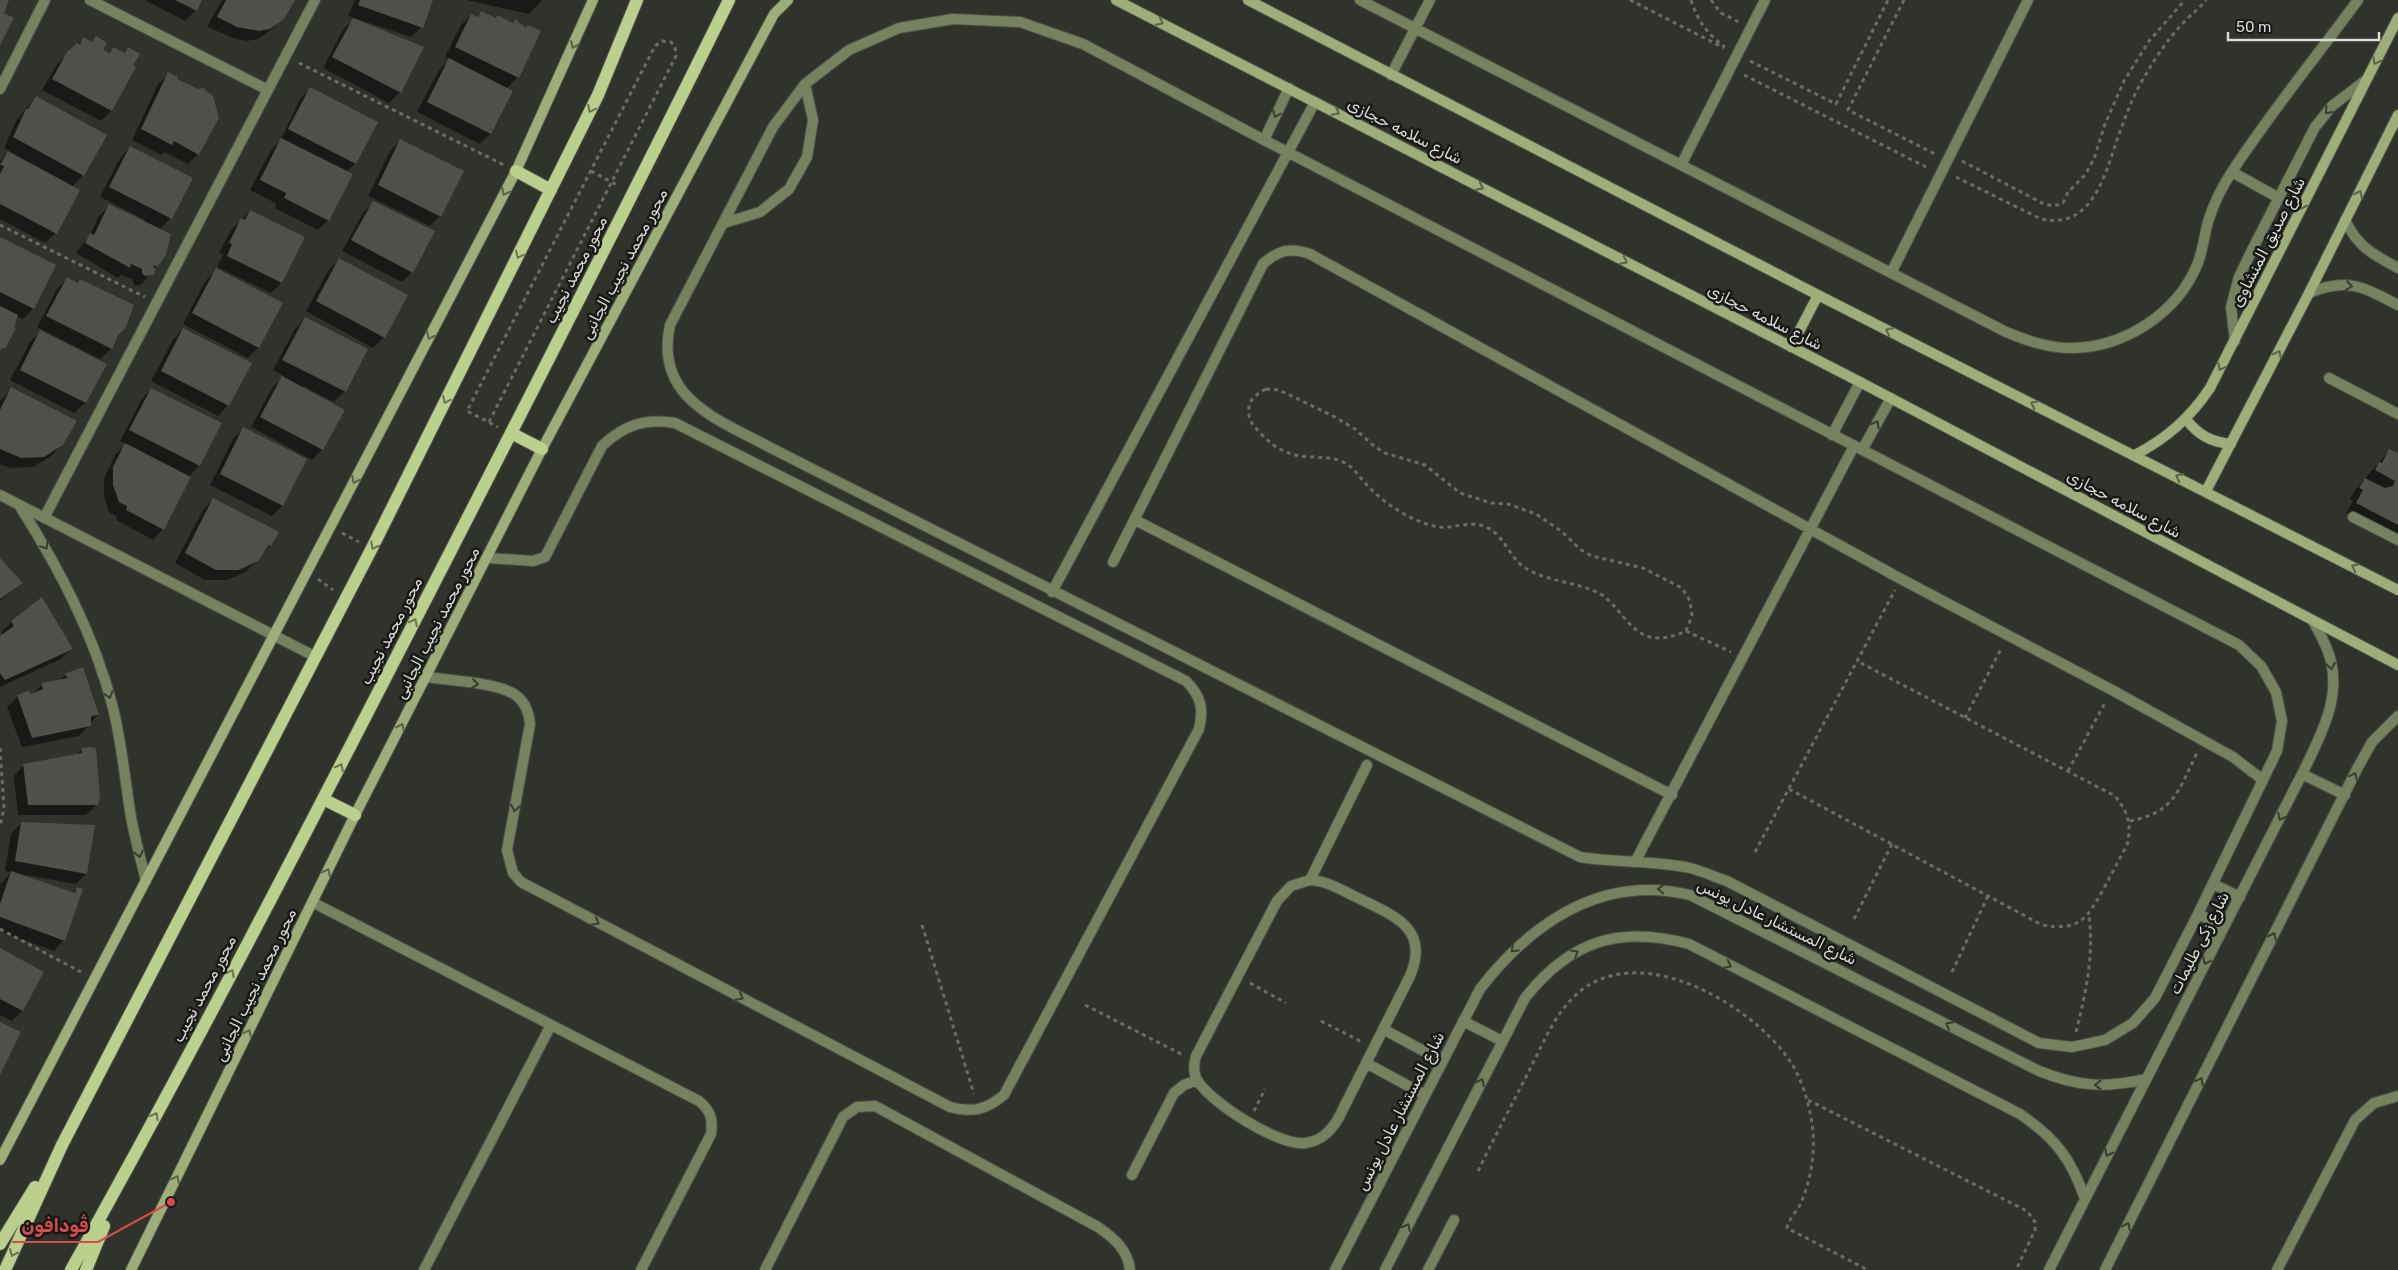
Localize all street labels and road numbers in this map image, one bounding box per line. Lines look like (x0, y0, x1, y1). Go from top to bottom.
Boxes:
street label: شارع سلامه حجازى (1343, 94, 1466, 170)
street label: شارع صديق المنشاوى (2227, 174, 2311, 311)
street label: محور محمد نجيب الجانبى (576, 185, 672, 343)
street label: محور محمد نجيب (541, 213, 611, 327)
street label: شارع سلامه حجازى (1703, 280, 1826, 356)
street label: شارع سلامه حجازى (2063, 466, 2184, 544)
street label: محور محمد نجيب الجانبى (390, 544, 484, 702)
street label: محور محمد نجيب (356, 574, 426, 688)
street label: شارع المستشار عادل يونس (1693, 875, 1860, 971)
street label: شارع زكى طليمات (2165, 888, 2235, 999)
street label: محور محمد نجيب الجانبى (210, 905, 301, 1065)
street label: محور محمد نجيب (168, 932, 241, 1046)
street label: شارع المستشار عادل يونس (1352, 1028, 1450, 1194)

